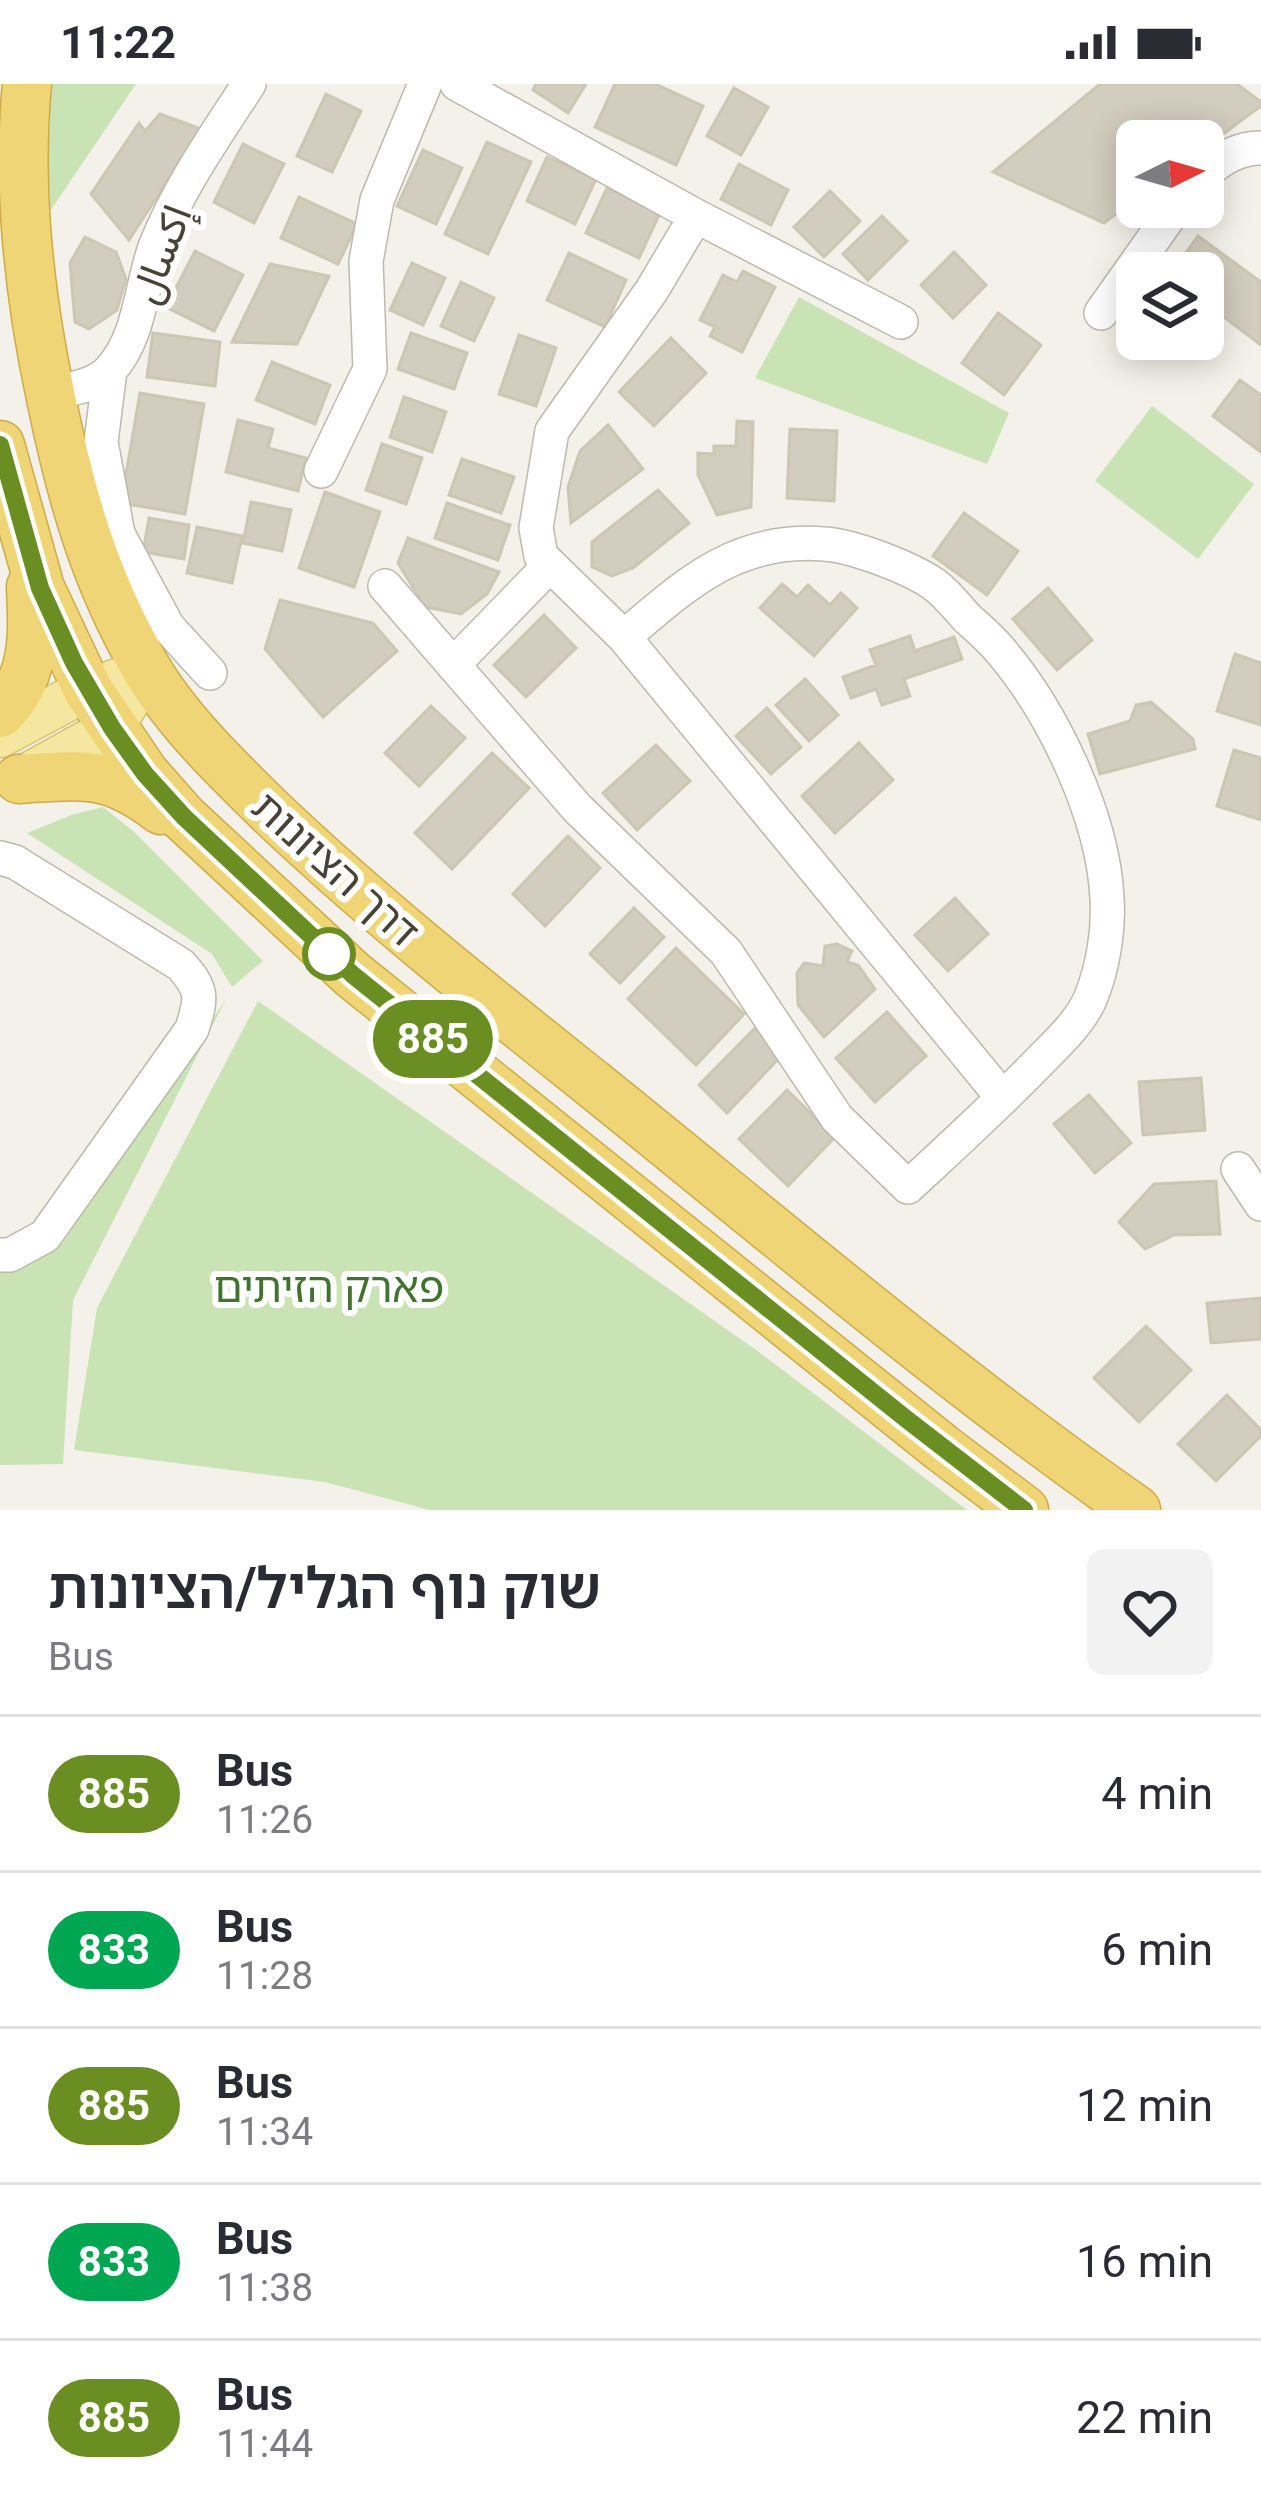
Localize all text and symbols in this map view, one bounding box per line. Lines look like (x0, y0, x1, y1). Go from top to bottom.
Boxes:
text: 11:22 (60, 16, 176, 69)
north arrow (1116, 120, 1224, 228)
map controls (1116, 120, 1224, 360)
street label: إكسال (119, 198, 204, 312)
button: layers (1116, 252, 1224, 360)
street label: דרך הציונות (242, 782, 429, 957)
unlabelled marker (304, 929, 354, 979)
line badge: 885 (364, 1000, 502, 1078)
text: 885 (397, 1014, 469, 1063)
park label: פארק הזיתים (214, 1263, 444, 1312)
button: heart (1087, 1549, 1213, 1675)
text: שוק נוף הגליל/הציונות (48, 1555, 601, 1622)
text: Bus (48, 1634, 114, 1680)
text: Bus (216, 1744, 293, 1797)
text: 4 min (1101, 1767, 1213, 1820)
text: 885 (78, 1769, 150, 1818)
text: 11:26 (216, 1797, 313, 1843)
text: Bus (216, 1900, 293, 1953)
text: 6 min (1101, 1923, 1213, 1976)
text: 833 (78, 1925, 150, 1974)
text: 11:28 (216, 1953, 313, 1999)
text: Bus (216, 2056, 293, 2109)
text: 12 min (1076, 2079, 1213, 2132)
text: 885 (78, 2081, 150, 2130)
text: 11:34 (216, 2109, 313, 2155)
text: Bus (216, 2212, 293, 2265)
text: 16 min (1076, 2235, 1213, 2288)
text: 833 (78, 2237, 150, 2286)
text: 11:38 (216, 2265, 313, 2311)
text: Bus (216, 2368, 293, 2421)
text: 22 min (1076, 2391, 1213, 2444)
text: 885 (78, 2393, 150, 2442)
text: 11:44 (216, 2421, 313, 2467)

